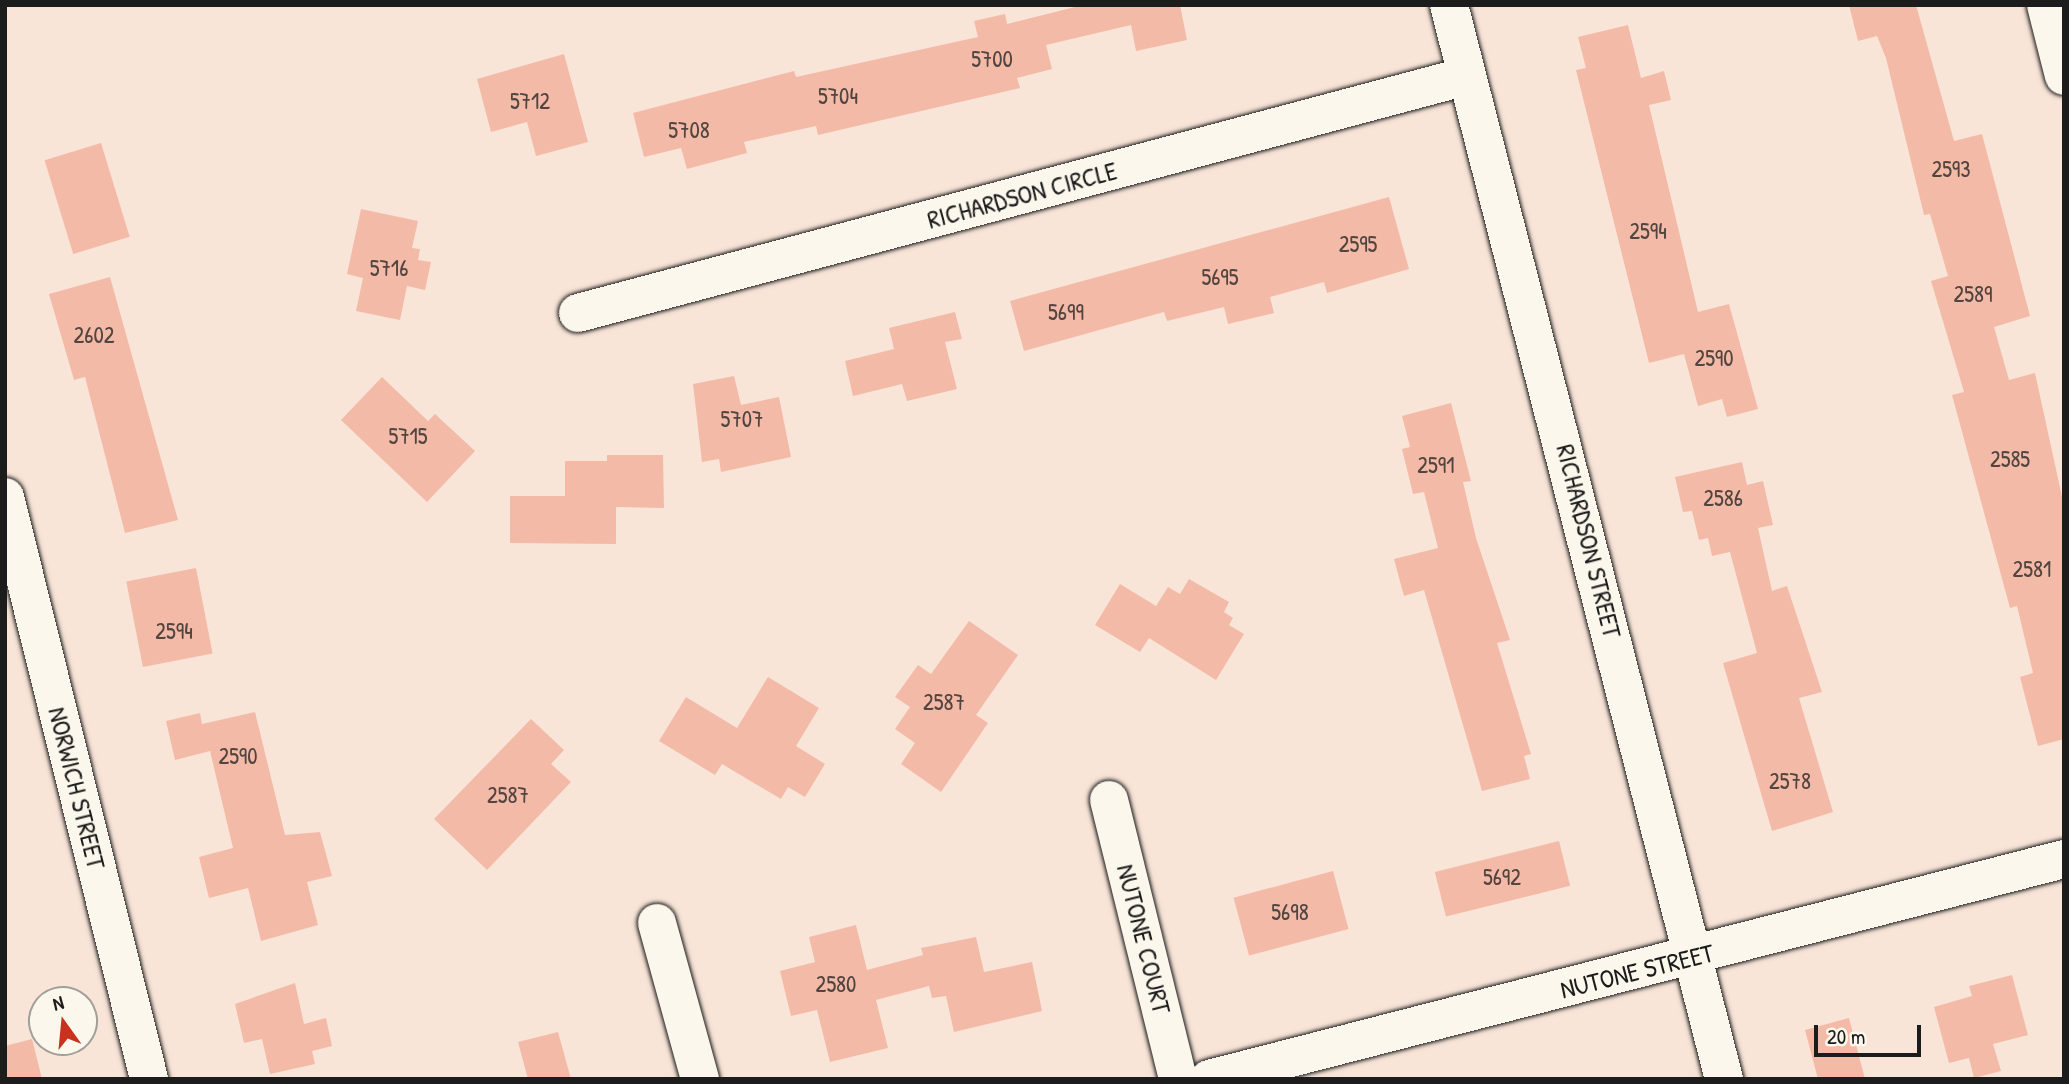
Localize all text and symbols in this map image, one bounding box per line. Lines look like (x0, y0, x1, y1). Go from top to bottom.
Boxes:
house number: 5700 (971, 45, 1013, 73)
house number: 5704 (818, 82, 858, 110)
house number: 5712 (510, 87, 550, 115)
house number: 5708 (668, 116, 710, 144)
street label: RICHARDSON CIRCLE (924, 155, 1120, 235)
house number: 2593 (1931, 155, 1971, 183)
house number: 2594 (1629, 217, 1667, 245)
house number: 2595 (1339, 230, 1377, 258)
house number: 5716 (370, 254, 408, 282)
house number: 5695 (1201, 263, 1239, 291)
house number: 2589 (1954, 280, 1992, 308)
house number: 5699 (1048, 298, 1084, 326)
house number: 2602 (73, 321, 115, 349)
house number: 2590 (1694, 344, 1734, 372)
house number: 5707 (721, 405, 763, 433)
house number: 5715 (388, 422, 428, 450)
street label: RICHARDSON STREET (1550, 441, 1628, 641)
house number: 2585 (1990, 445, 2030, 473)
house number: 2591 (1417, 451, 1455, 479)
house number: 2586 (1703, 484, 1743, 512)
house number: 2581 (2013, 555, 2051, 583)
house number: 2594 (155, 617, 193, 645)
house number: 2587 (923, 688, 965, 716)
street label: NORWICH STREET (42, 704, 112, 872)
house number: 2590 (218, 742, 258, 770)
house number: 2578 (1769, 767, 1811, 795)
house number: 2587 (487, 781, 529, 809)
street label: NUTONE COURT (1110, 861, 1178, 1017)
house number: 5692 (1483, 863, 1521, 891)
house number: 5698 (1271, 898, 1309, 926)
street label: NUTONE STREET (1557, 937, 1717, 1005)
house number: 2580 (816, 970, 856, 998)
north arrow (28, 986, 98, 1056)
text: N (50, 989, 66, 1017)
scale bar (1817, 1010, 1924, 1054)
text: 20 m (1827, 1022, 1865, 1051)

